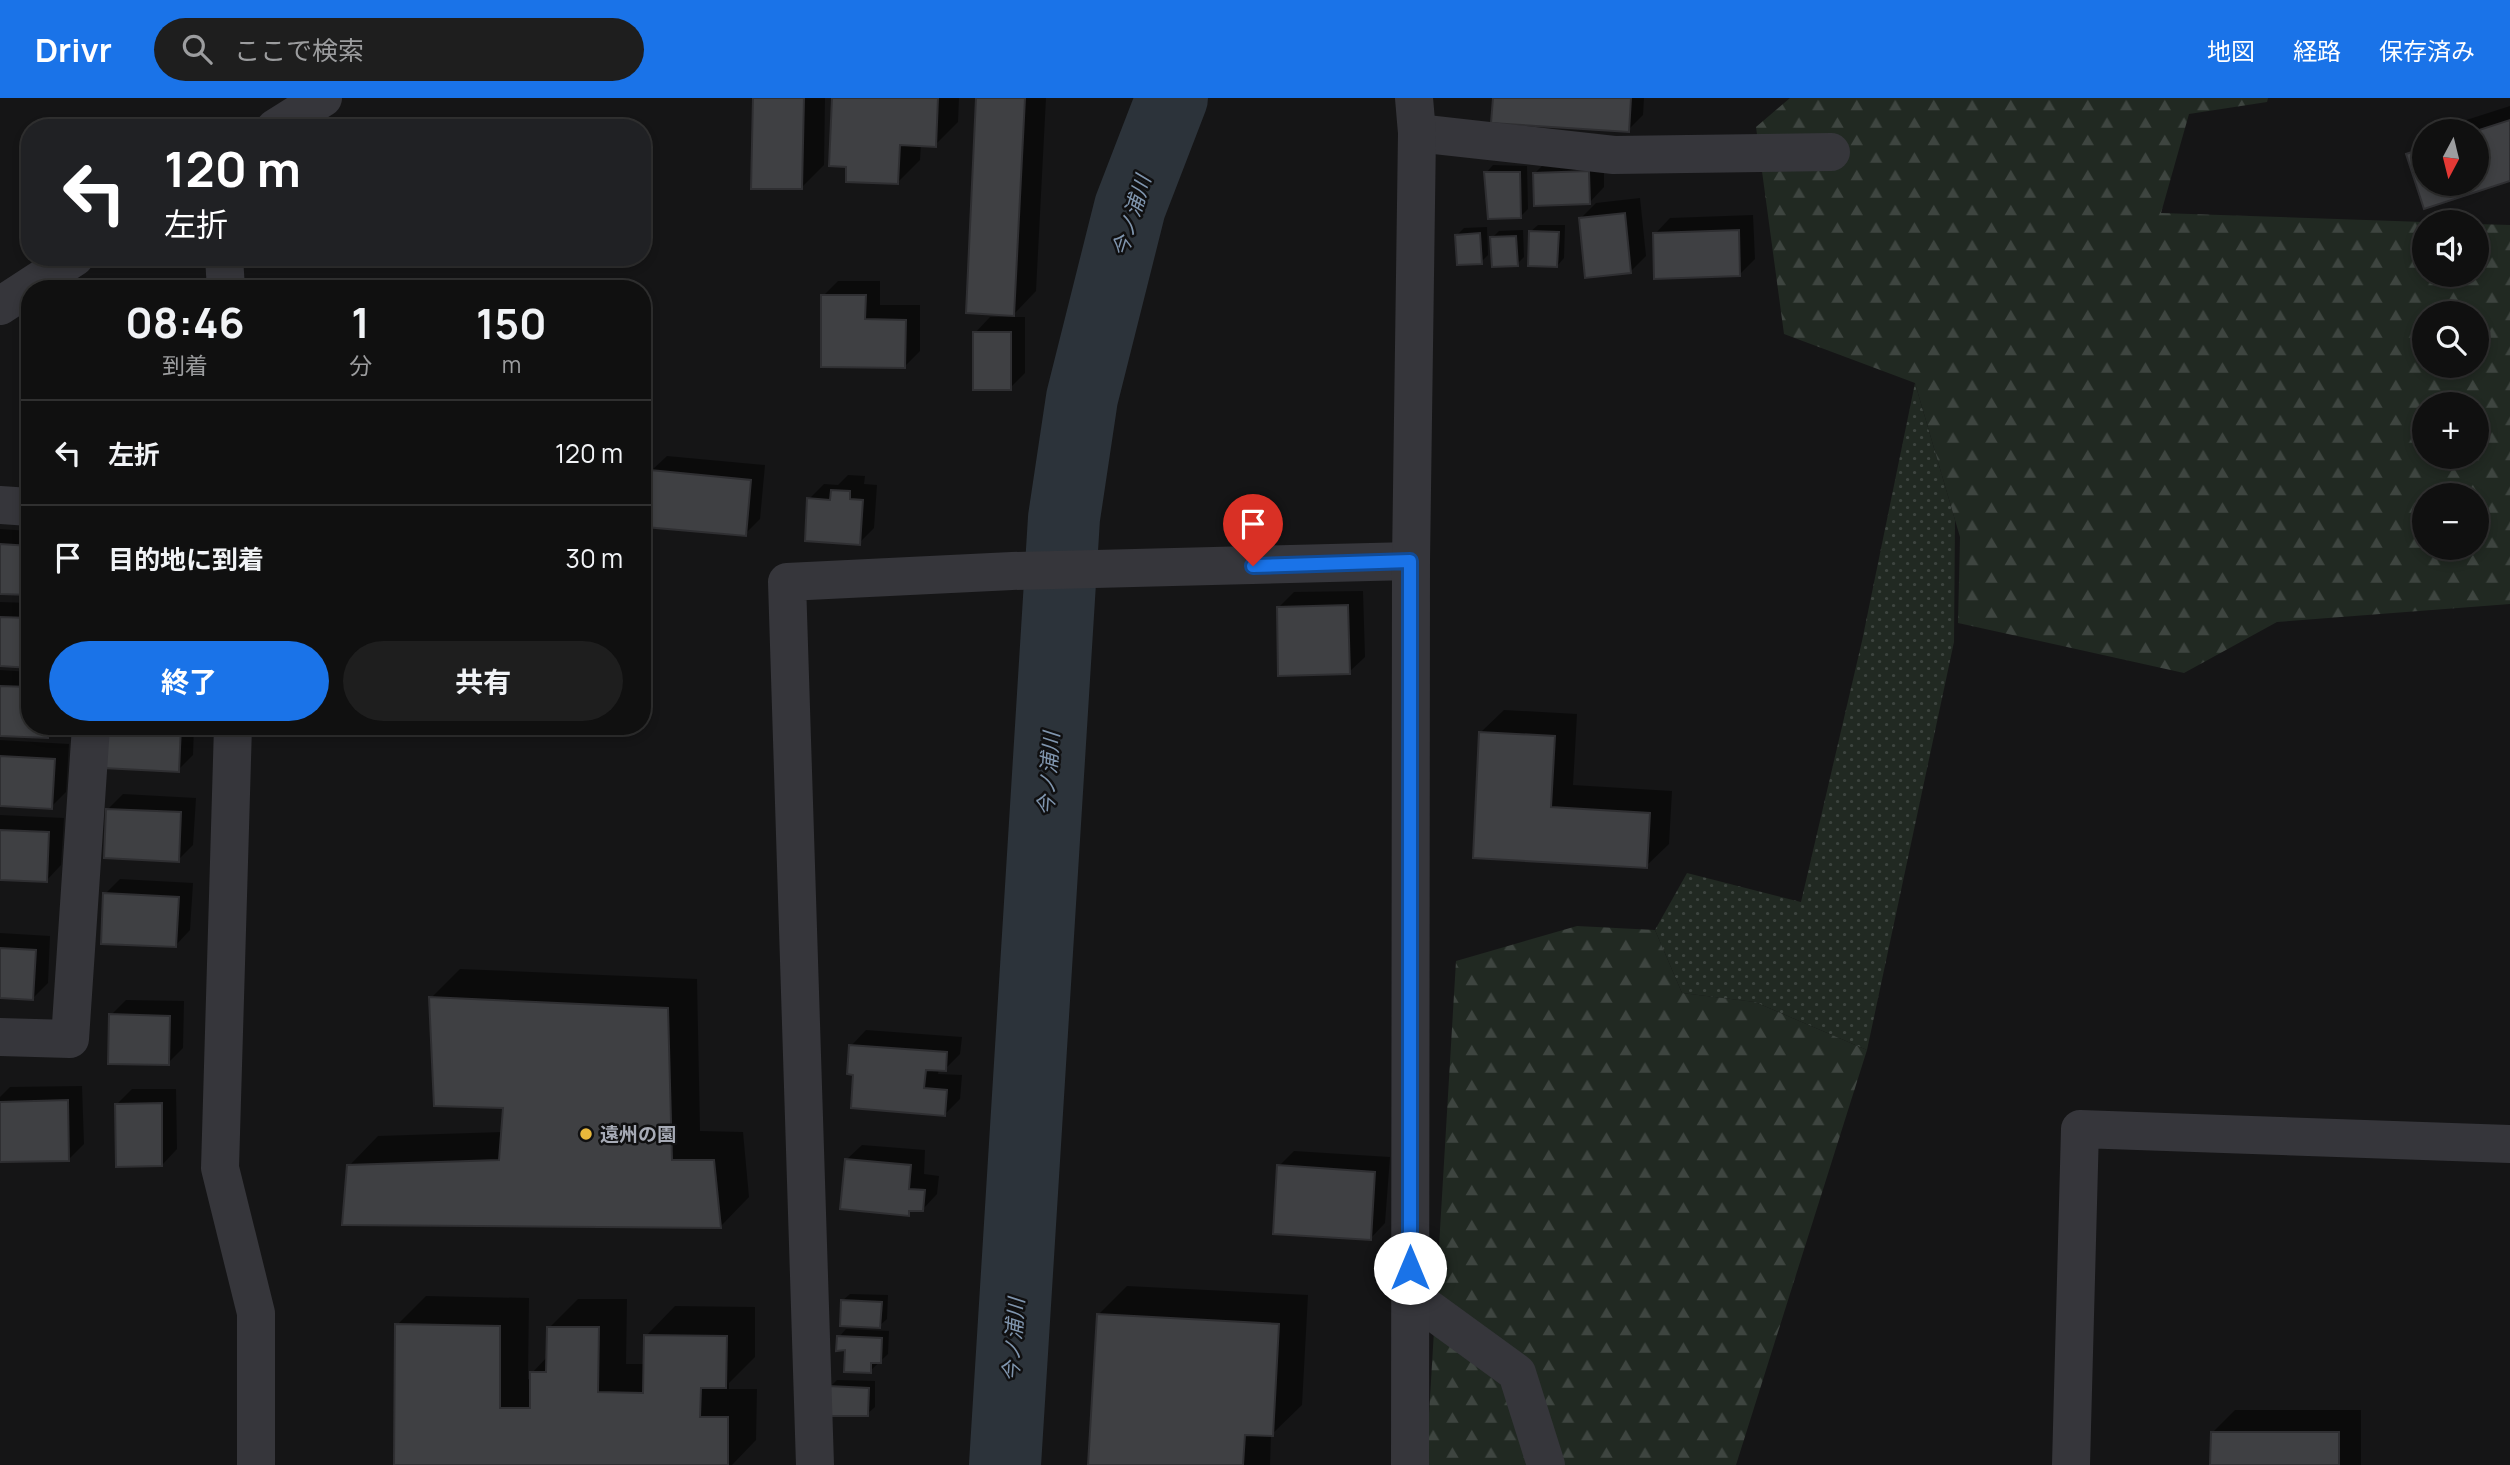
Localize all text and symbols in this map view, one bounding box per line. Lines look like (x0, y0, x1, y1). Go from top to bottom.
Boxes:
search box (154, 18, 644, 81)
text: Drivr (35, 27, 112, 72)
icon: search (178, 30, 216, 68)
text: ここで検索 (234, 32, 364, 68)
text: 地図 (2207, 34, 2255, 67)
text: 経路 (2293, 34, 2341, 67)
text: 保存済み (2379, 34, 2475, 67)
north arrow (2412, 119, 2488, 196)
map controls (2412, 119, 2489, 560)
text: 120 m (164, 135, 301, 202)
icon: left (49, 147, 140, 238)
water label: 今ノ浦川 (1105, 170, 1157, 260)
text: 左折 (164, 202, 228, 246)
button: sound (2412, 210, 2489, 287)
text: 08:46 (125, 293, 245, 351)
text: 1 (351, 293, 370, 351)
text: 150 (476, 294, 547, 352)
button: search (2412, 301, 2489, 378)
text: m (502, 348, 521, 380)
text: 到着 (162, 349, 208, 381)
text: 分 (349, 349, 372, 381)
button: + (2412, 392, 2489, 469)
icon: left (49, 434, 87, 472)
text: 120 m (555, 435, 623, 471)
text: 左折 (108, 436, 160, 472)
button: − (2412, 483, 2489, 560)
pin (1223, 494, 1283, 566)
icon: arrive (1234, 505, 1272, 543)
icon: arrive (49, 539, 87, 577)
text: 30 m (566, 540, 623, 576)
text: 目的地に到着 (108, 541, 264, 577)
button: 終了 (49, 641, 329, 721)
button: 共有 (343, 641, 623, 721)
water label: 今ノ浦川 (1031, 729, 1065, 817)
place label: 遠州の園 (600, 1121, 676, 1147)
marker: 遠州の園 (578, 1126, 594, 1142)
position arrow (1373, 1231, 1447, 1305)
water label: 今ノ浦川 (996, 1295, 1030, 1383)

